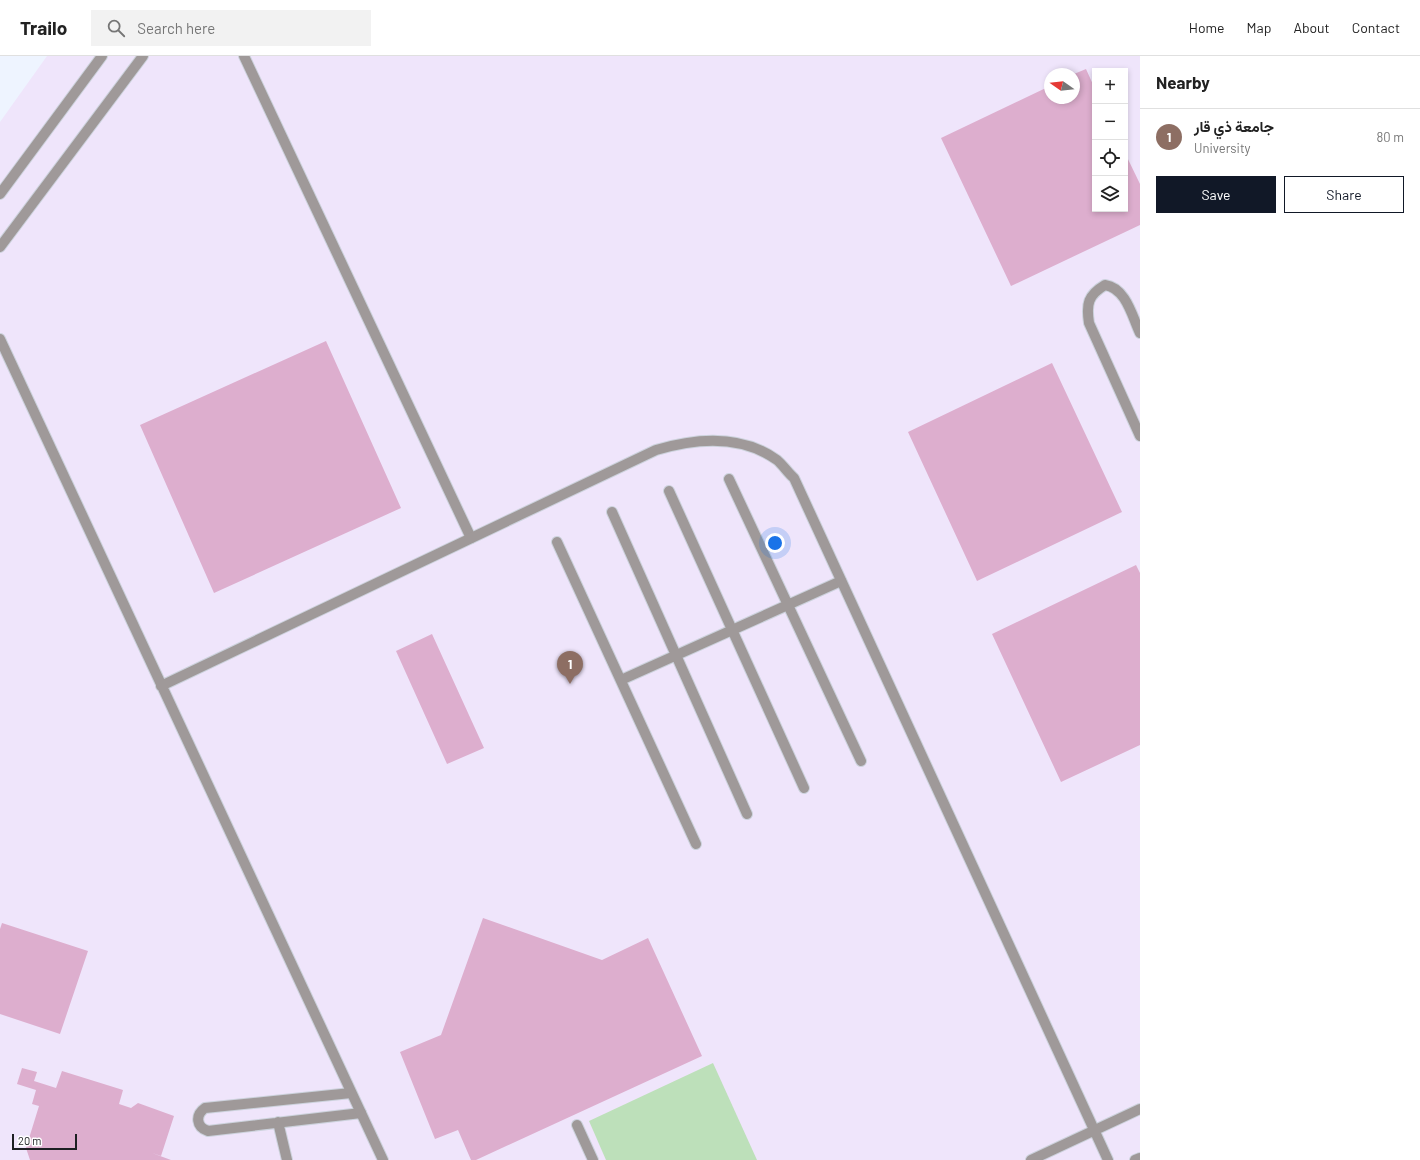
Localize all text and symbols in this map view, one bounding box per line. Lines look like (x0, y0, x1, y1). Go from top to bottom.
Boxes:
search box (91, 10, 371, 46)
text: Trailo (20, 16, 67, 39)
icon: search (105, 17, 127, 39)
text: Search here (137, 19, 215, 37)
text: Home (1189, 19, 1225, 36)
text: Map (1247, 19, 1271, 36)
text: About (1293, 19, 1330, 36)
text: Contact (1352, 19, 1400, 36)
north arrow (1044, 68, 1080, 104)
map controls (1092, 68, 1128, 212)
button: + (1092, 68, 1128, 104)
text: Nearby (1156, 72, 1210, 92)
button: − (1092, 104, 1128, 140)
text: جامعة ذي قار (1194, 117, 1274, 135)
text: 1 (1167, 129, 1171, 145)
text: 80 m (1377, 129, 1404, 145)
button: locate (1092, 140, 1128, 176)
text: University (1194, 140, 1251, 156)
button: layers (1092, 176, 1128, 212)
button: Save (1156, 176, 1276, 213)
button: Share (1284, 176, 1404, 213)
your location (765, 533, 785, 553)
pin: 1 (557, 651, 583, 684)
scale bar (12, 1132, 77, 1151)
text: 20 m (18, 1134, 41, 1147)

